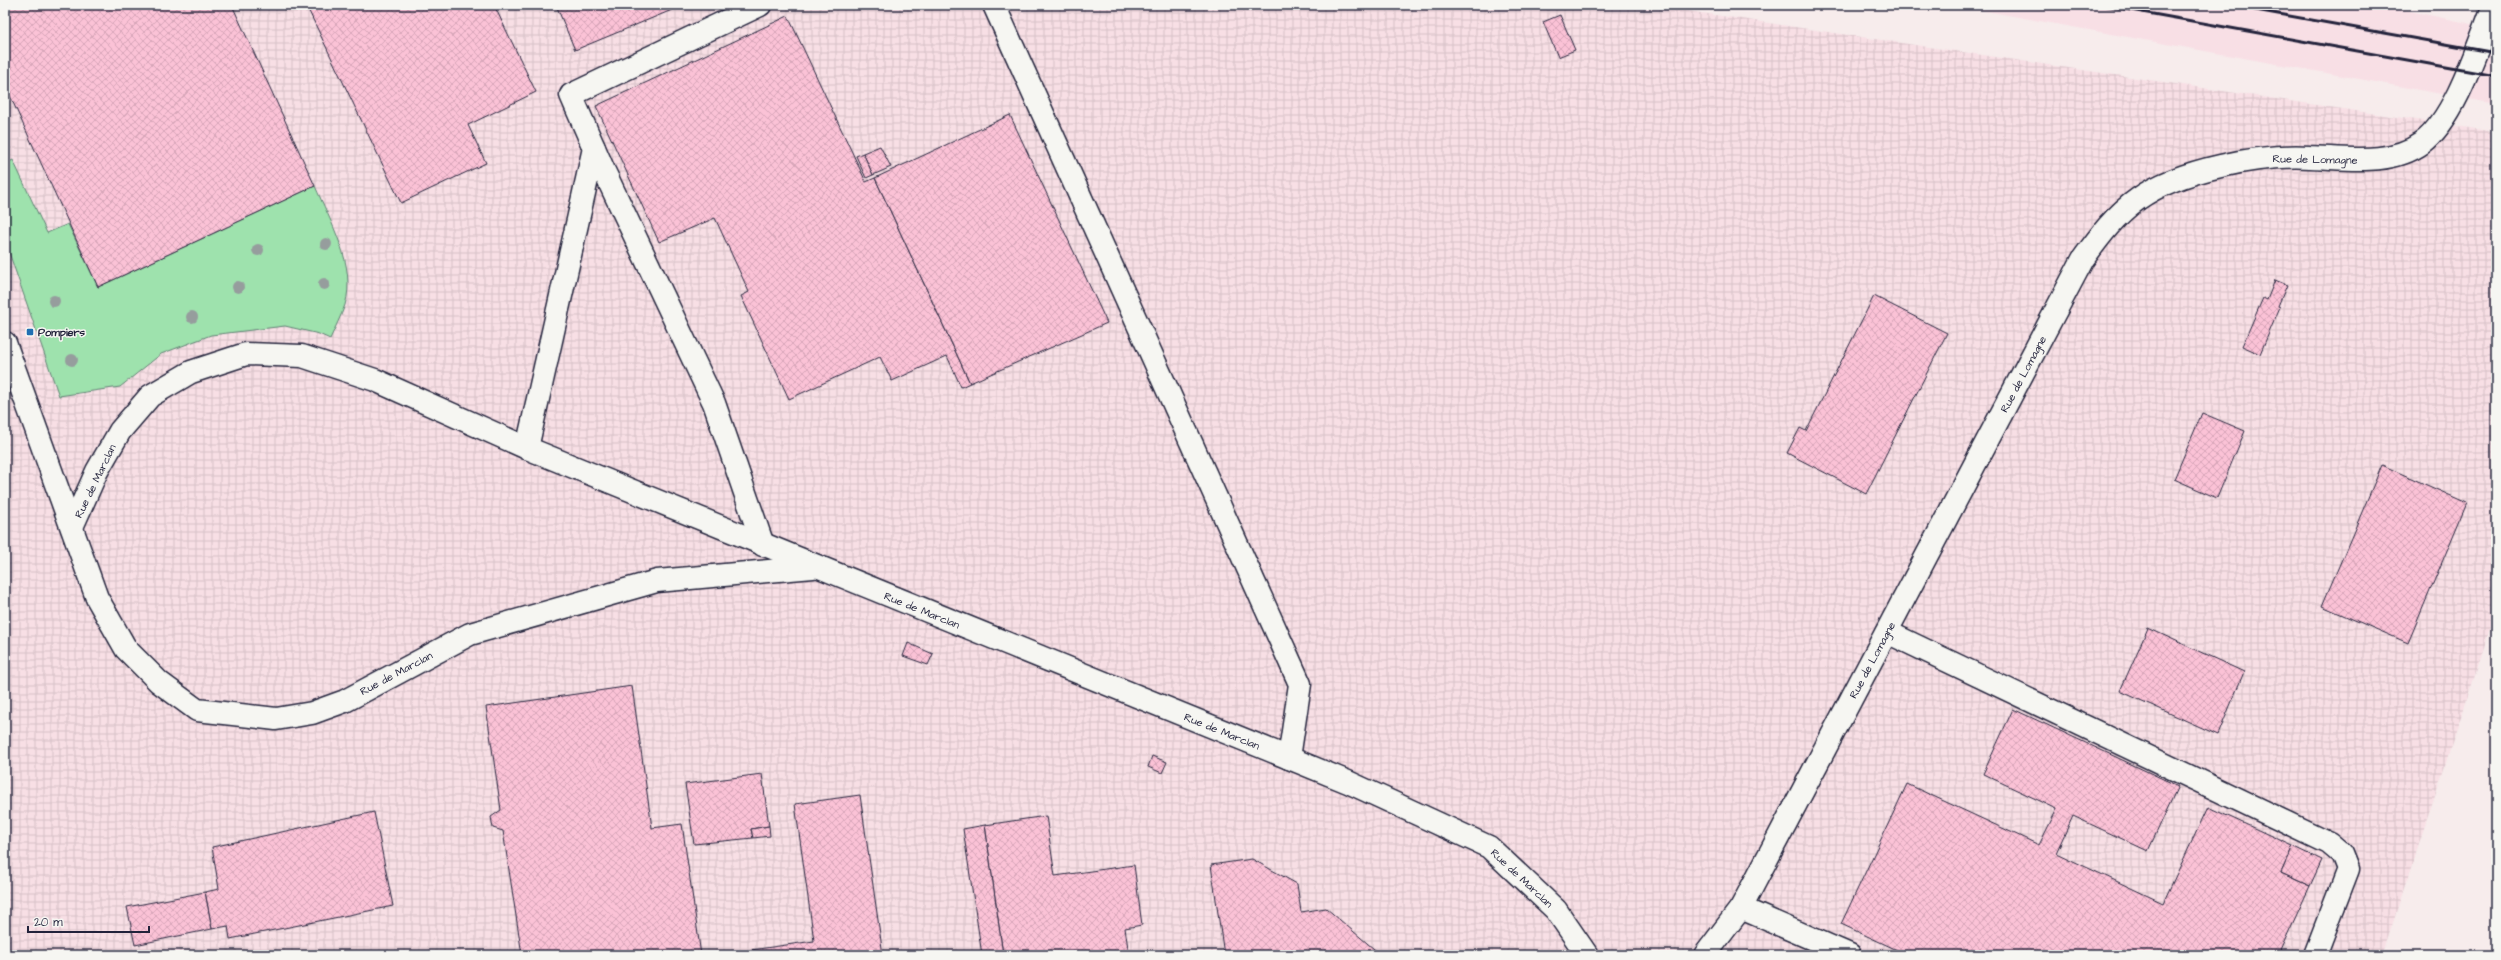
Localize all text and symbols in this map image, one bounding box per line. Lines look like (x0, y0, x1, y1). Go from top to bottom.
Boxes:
street label: Rue de Lomagne (2272, 151, 2358, 169)
place label: Pompiers (38, 325, 86, 341)
marker: Pompiers (25, 327, 35, 337)
street label: Rue de Lomagne (1997, 333, 2051, 416)
street label: Rue de Marclan (71, 441, 120, 521)
street label: Rue de Marclan (882, 588, 962, 633)
street label: Rue de Lomagne (1846, 619, 1900, 702)
street label: Rue de Marclan (357, 648, 436, 699)
street label: Rue de Marclan (1182, 709, 1262, 754)
street label: Rue de Marclan (1487, 845, 1557, 912)
scale bar (28, 908, 149, 934)
text: 20 m (34, 914, 63, 931)

